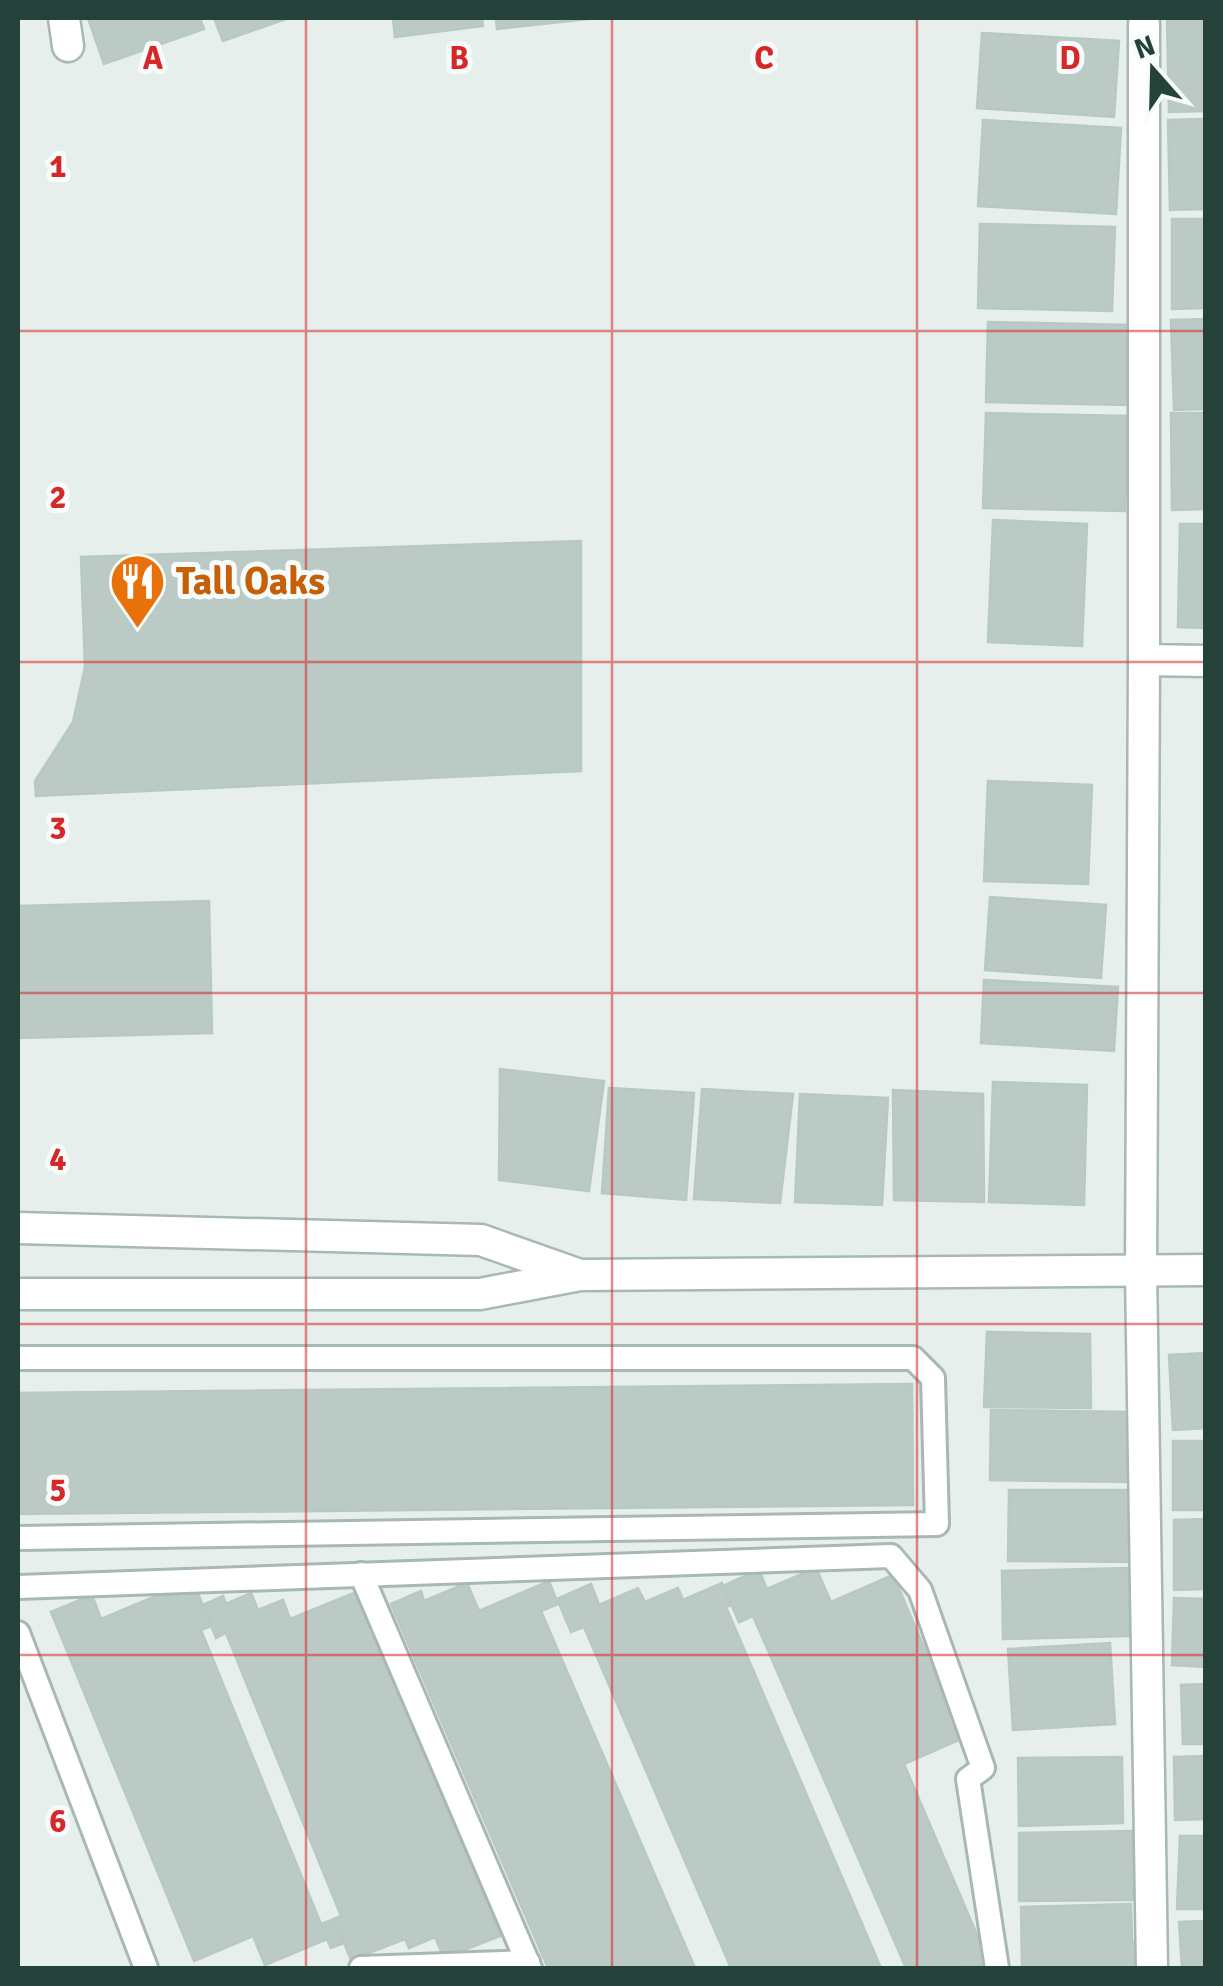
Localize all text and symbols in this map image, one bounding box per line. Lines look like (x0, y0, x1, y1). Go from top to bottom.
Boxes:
north arrow (1103, 20, 1203, 120)
text: N (1130, 28, 1160, 67)
text: A (143, 39, 164, 78)
text: B (449, 39, 469, 78)
text: C (754, 39, 774, 78)
text: D (1059, 39, 1081, 78)
text: 1 (49, 147, 67, 186)
text: 2 (49, 478, 67, 517)
restaurant icon: Tall Oaks (107, 551, 167, 630)
place label: Tall Oaks (176, 558, 325, 605)
text: 3 (49, 809, 67, 848)
text: 4 (49, 1140, 67, 1179)
text: 5 (49, 1471, 67, 1510)
text: 6 (49, 1802, 67, 1841)

